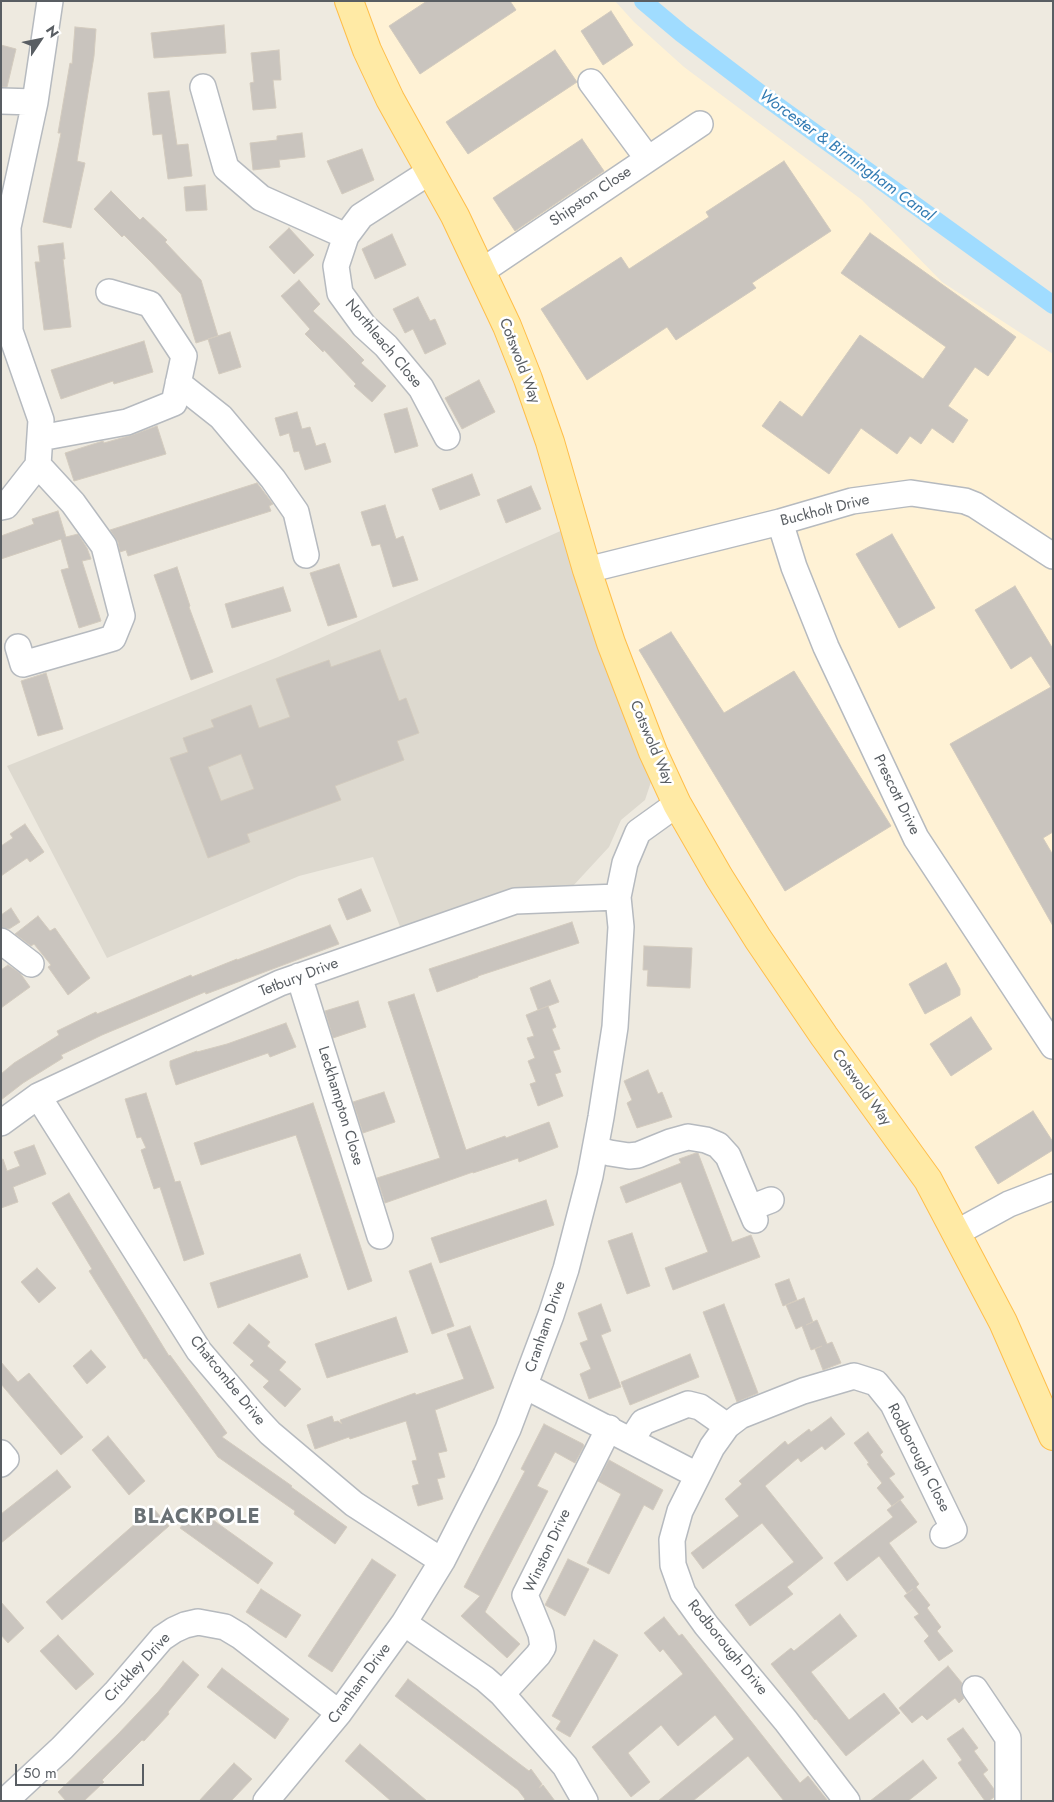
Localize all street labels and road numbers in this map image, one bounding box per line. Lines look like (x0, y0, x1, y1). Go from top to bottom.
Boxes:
street label: Shipston Close (547, 163, 635, 231)
street label: Northleach Close (341, 296, 425, 392)
street label: Cotswold Way (495, 316, 543, 406)
street label: Buckholt Drive (779, 491, 871, 531)
street label: Cotswold Way (625, 698, 677, 788)
street label: Prescott Drive (869, 752, 923, 838)
street label: Tetbury Drive (257, 955, 341, 1001)
street label: Leckhampton Close (313, 1044, 367, 1168)
street label: Cotswold Way (827, 1046, 895, 1130)
street label: Cranham Drive (522, 1279, 570, 1375)
street label: Chatcombe Drive (185, 1333, 269, 1429)
street label: Rodborough Close (883, 1401, 953, 1515)
street label: Winston Drive (521, 1506, 575, 1596)
street label: Rodborough Drive (683, 1597, 771, 1699)
street label: Crickley Drive (101, 1630, 175, 1706)
street label: Cranham Drive (325, 1640, 395, 1728)

